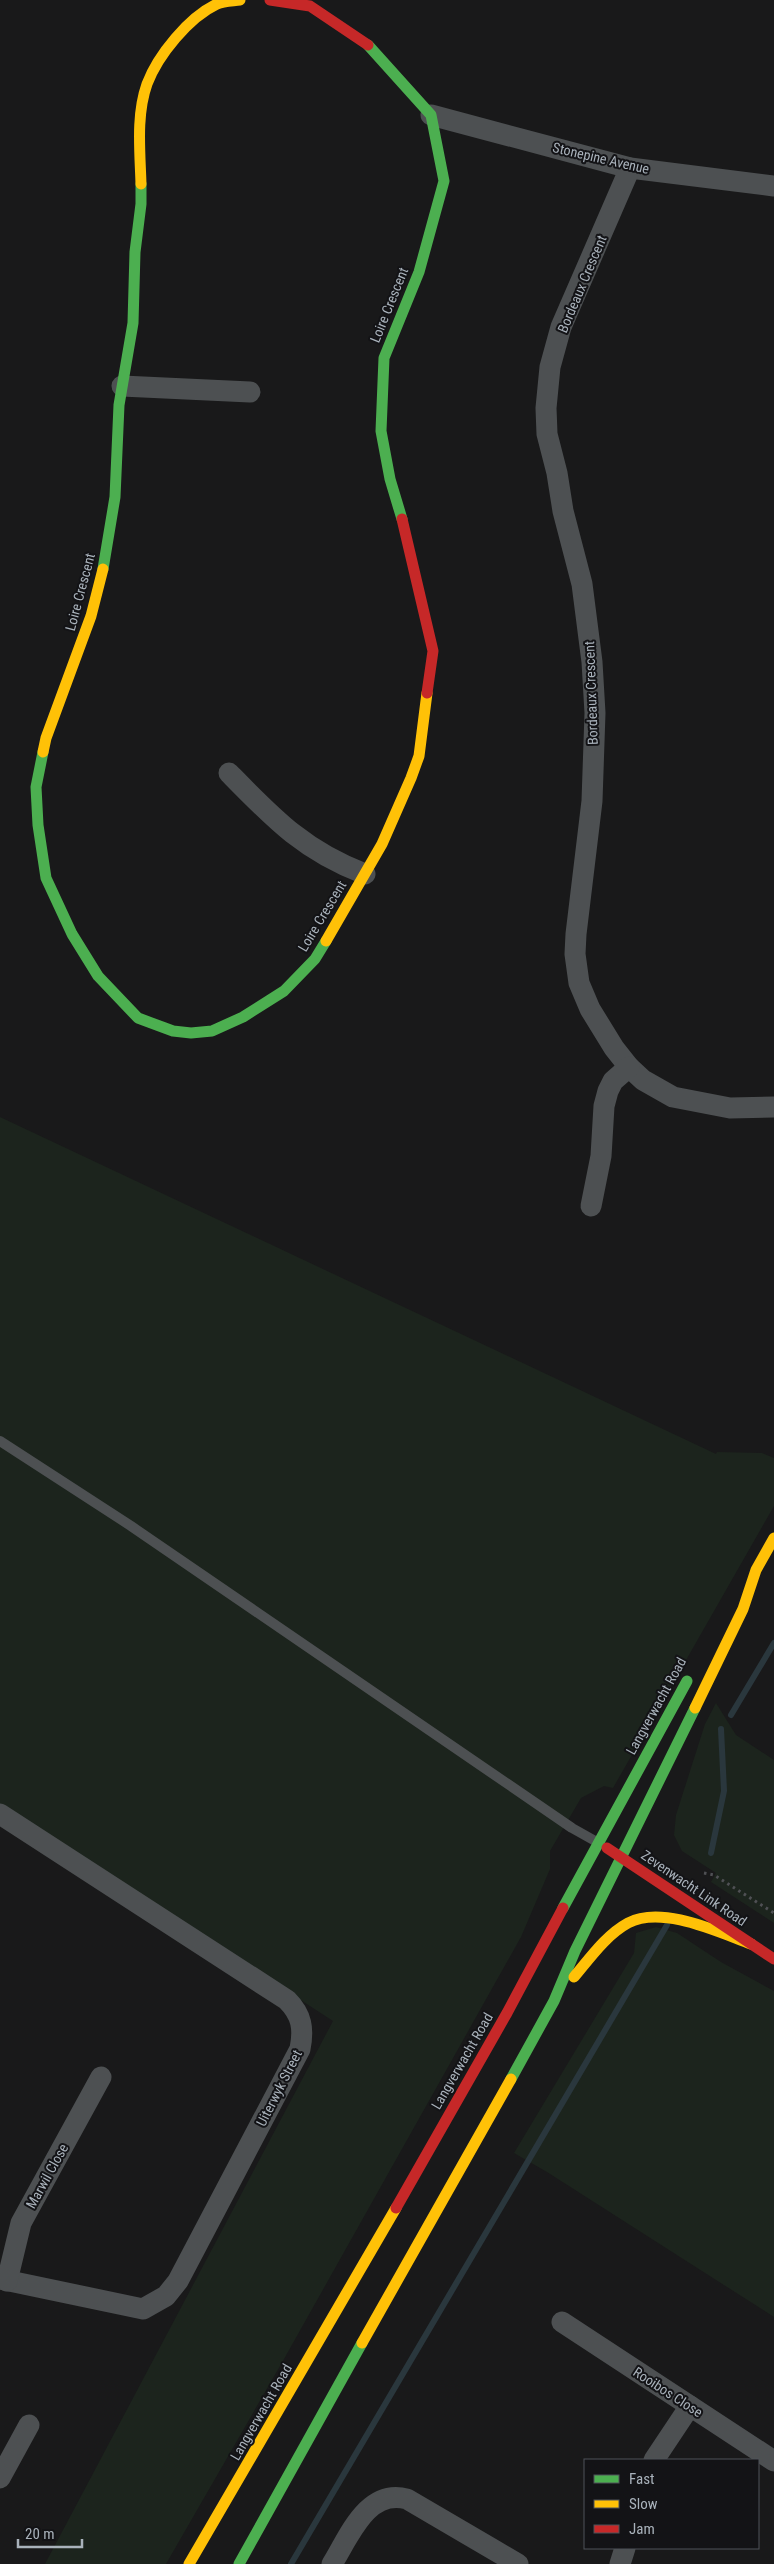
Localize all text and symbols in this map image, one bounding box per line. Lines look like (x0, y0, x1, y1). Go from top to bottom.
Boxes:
street label: Stonepine Avenue (551, 139, 651, 177)
street label: Bordeaux Crescent (554, 233, 610, 335)
street label: Loire Crescent (367, 265, 411, 345)
street label: Loire Crescent (62, 551, 98, 633)
street label: Bordeaux Crescent (581, 641, 601, 745)
street label: Loire Crescent (295, 878, 349, 954)
street label: Langverwacht Road (623, 1655, 689, 1757)
street label: Zevenwacht Link Road (638, 1847, 750, 1929)
street label: Langverwacht Road (428, 2010, 496, 2112)
street label: Uiterwyk Street (253, 2047, 305, 2129)
street label: Marwil Close (23, 2140, 72, 2211)
street label: Langverwacht Road (227, 2361, 295, 2463)
street label: Rooibos Close (630, 2364, 706, 2421)
legend (584, 2459, 759, 2549)
text: Fast (629, 2470, 654, 2488)
text: Slow (629, 2495, 658, 2513)
scale bar (18, 2516, 81, 2548)
text: Jam (629, 2520, 655, 2538)
text: 20 m (25, 2525, 55, 2543)

